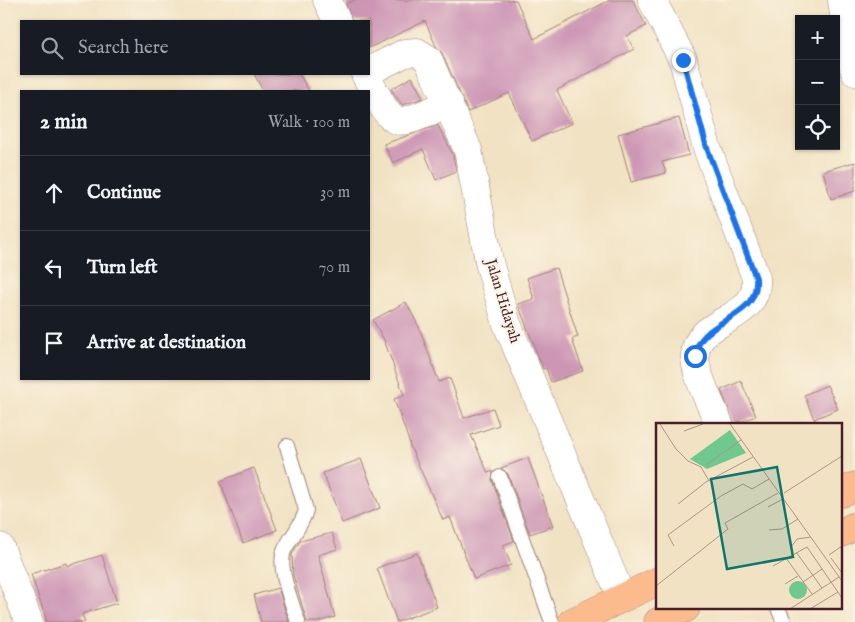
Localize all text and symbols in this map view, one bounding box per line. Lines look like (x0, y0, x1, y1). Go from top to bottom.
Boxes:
map controls (795, 15, 840, 150)
button: + (795, 15, 840, 60)
search box (20, 20, 370, 75)
icon: search (38, 34, 66, 62)
text: Search here (78, 36, 169, 60)
route end (672, 49, 695, 72)
button: − (795, 60, 840, 105)
button: locate (795, 105, 840, 150)
text: 2 min (40, 109, 87, 136)
text: Walk · 100 m (268, 113, 350, 133)
icon: ahead (40, 179, 68, 207)
text: Continue (87, 181, 161, 205)
text: 30 m (320, 183, 350, 203)
icon: left (40, 254, 68, 282)
street label: Jalan Hidayah (481, 255, 525, 345)
text: Turn left (87, 256, 158, 280)
text: 70 m (319, 258, 350, 278)
icon: arrive (40, 329, 68, 357)
text: Arrive at destination (87, 331, 246, 355)
route start (684, 345, 707, 368)
inset map (656, 423, 842, 610)

